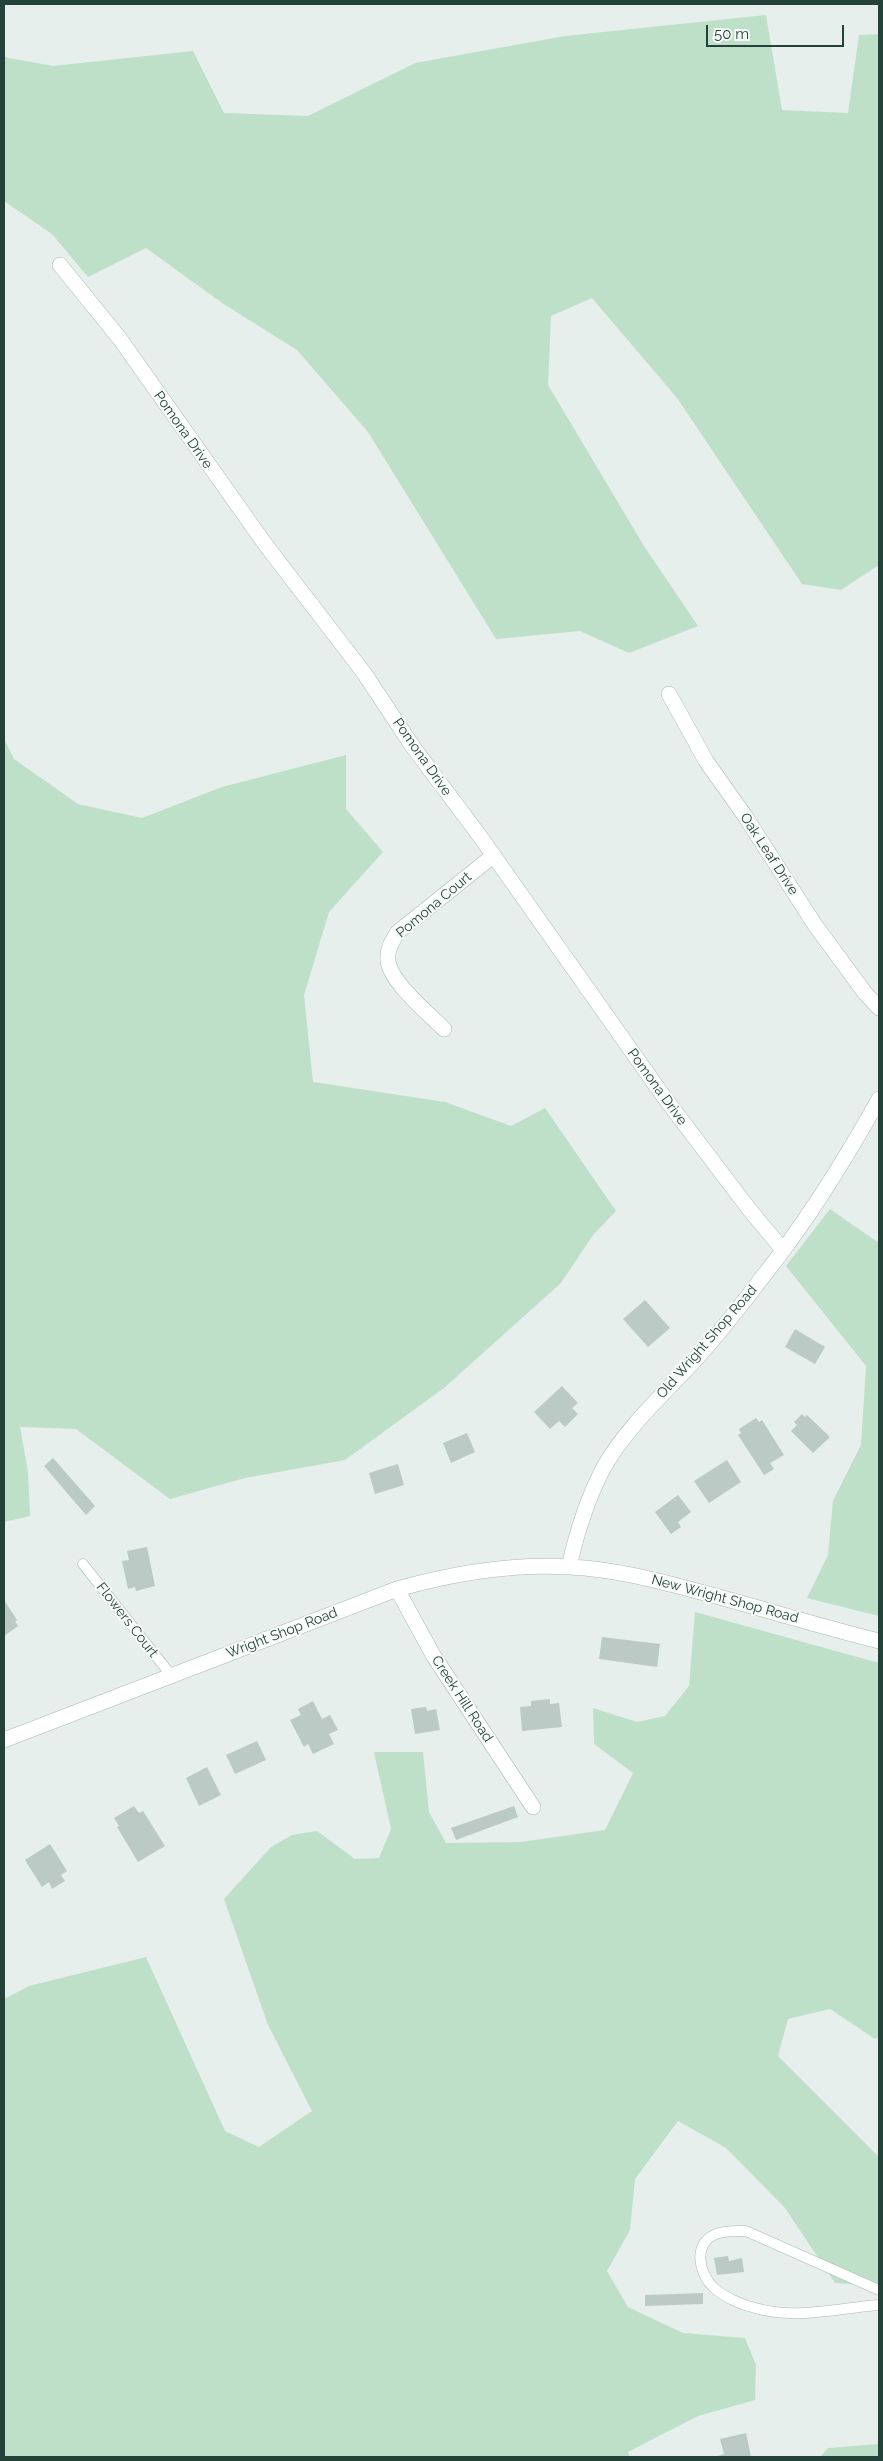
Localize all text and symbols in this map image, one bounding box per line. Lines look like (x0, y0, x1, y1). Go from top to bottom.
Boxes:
scale bar (708, 15, 846, 47)
text: 50 m (714, 25, 749, 43)
street label: Pomona Drive (150, 388, 216, 472)
street label: Pomona Drive (389, 715, 455, 799)
street label: Oak Leaf Drive (736, 810, 802, 898)
street label: Pomona Court (393, 869, 475, 941)
street label: Pomona Drive (623, 1045, 691, 1129)
street label: Old Wright Shop Road (653, 1282, 761, 1402)
street label: New Wright Shop Road (650, 1571, 800, 1627)
street label: Flowers Court (92, 1579, 162, 1661)
street label: Wright Shop Road (224, 1604, 340, 1662)
street label: Creek Hill Road (428, 1653, 496, 1745)

